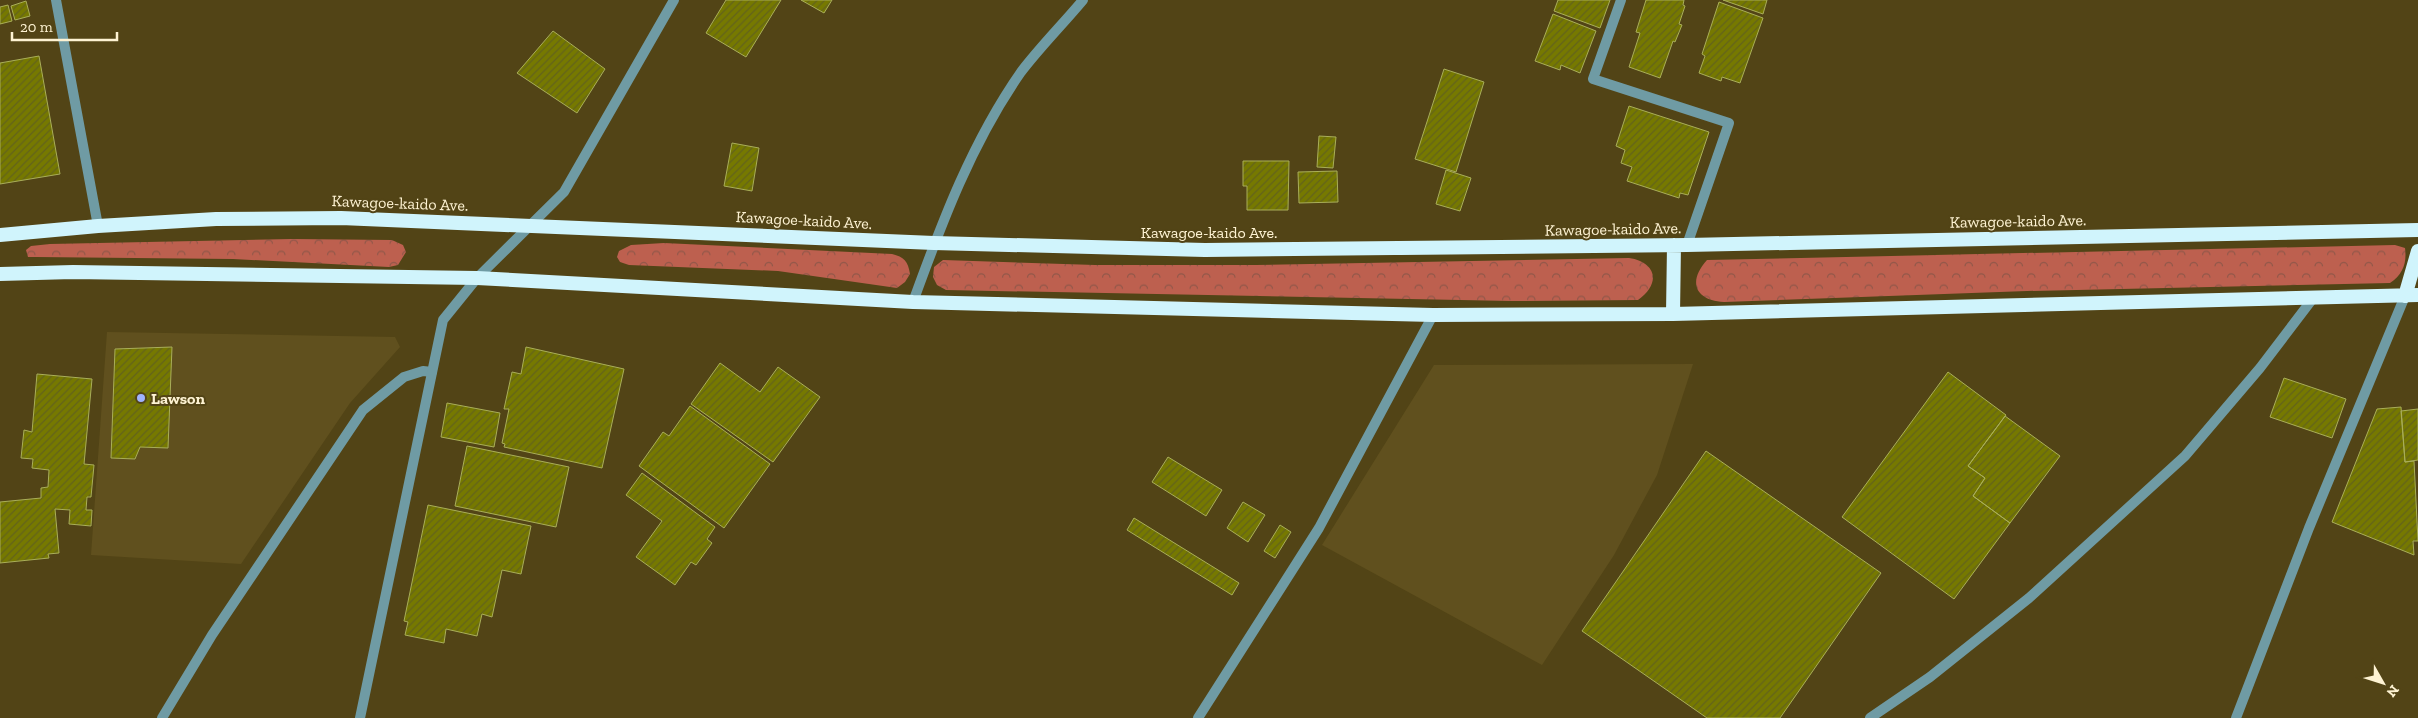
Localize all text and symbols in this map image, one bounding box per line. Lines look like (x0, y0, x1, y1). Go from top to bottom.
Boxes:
scale bar (12, 10, 118, 42)
text: 20 m (20, 18, 53, 36)
street label: Kawagoe-kaido Ave. (331, 191, 469, 215)
street label: Kawagoe-kaido Ave. (735, 207, 873, 233)
street label: Kawagoe-kaido Ave. (1950, 210, 2086, 232)
street label: Kawagoe-kaido Ave. (1545, 218, 1681, 240)
street label: Kawagoe-kaido Ave. (1141, 223, 1277, 242)
place label: Lawson (151, 389, 205, 408)
marker: Lawson (135, 392, 147, 404)
north arrow (2358, 658, 2408, 708)
text: N (2383, 681, 2403, 701)

